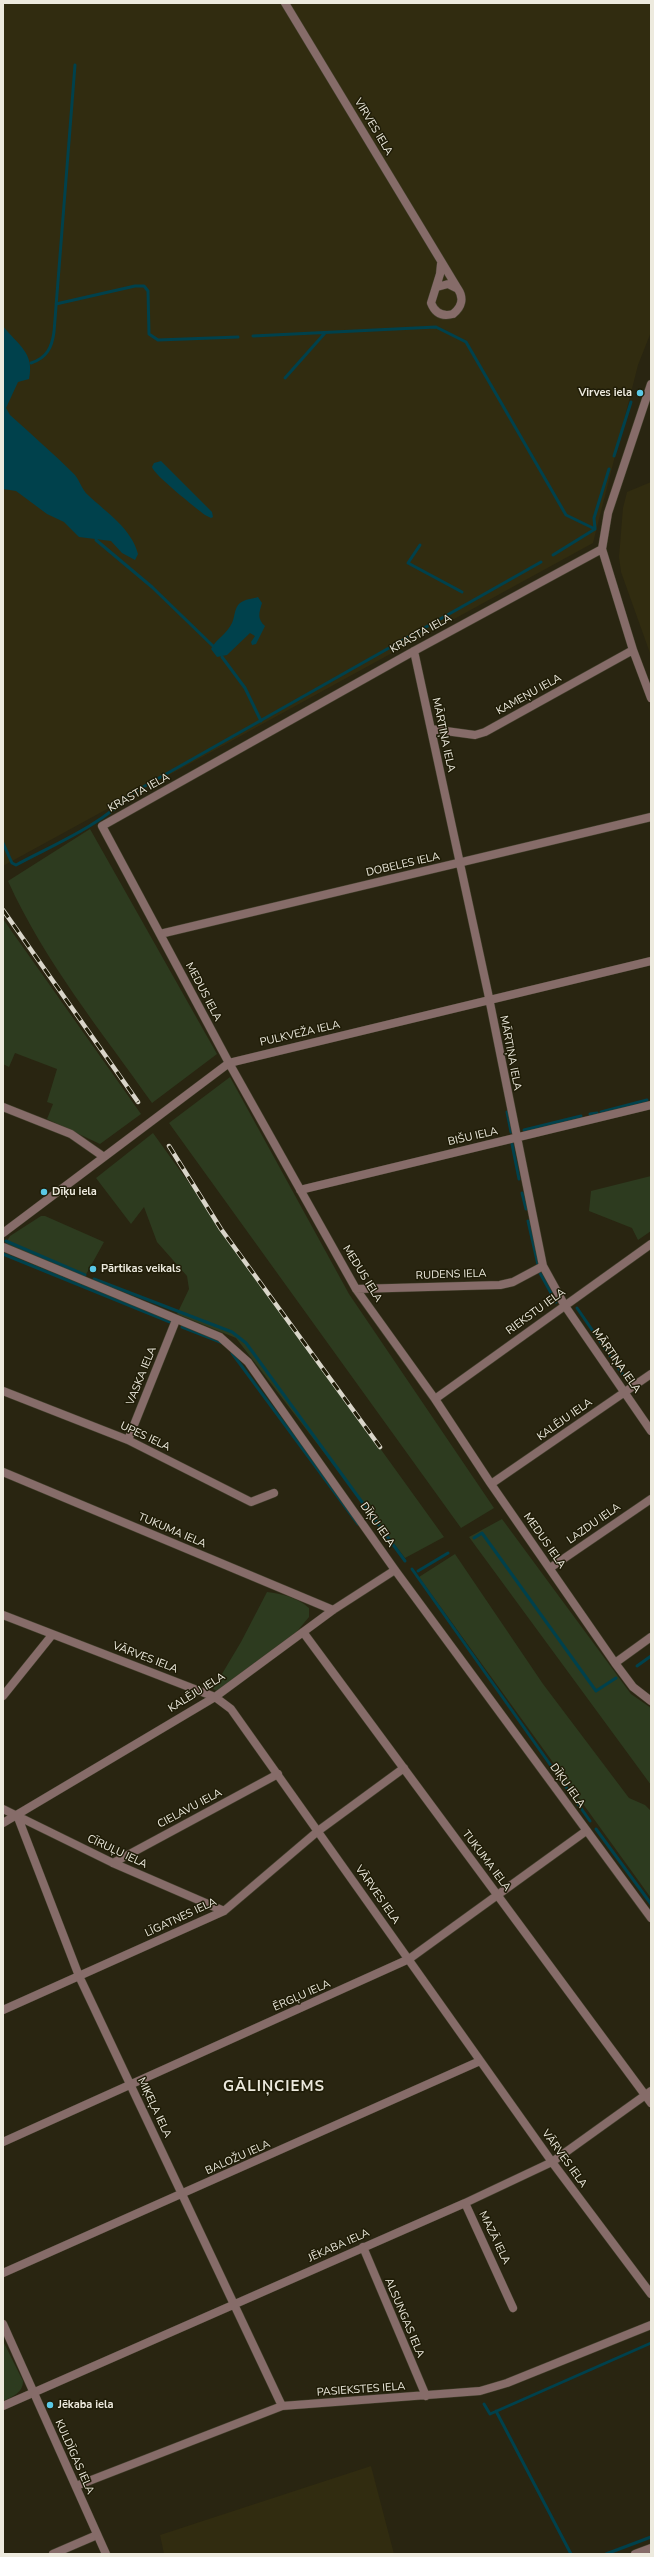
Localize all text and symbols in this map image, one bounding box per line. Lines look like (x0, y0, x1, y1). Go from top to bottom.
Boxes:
street label: VIRVES IELA (351, 96, 395, 158)
place label: Virves iela (578, 386, 632, 400)
marker: Virves iela (635, 388, 645, 398)
street label: KRASTA IELA (388, 612, 454, 656)
street label: KAMEŅU IELA (494, 672, 564, 718)
street label: MĀRTIŅA IELA (429, 696, 457, 774)
street label: KRASTA IELA (106, 771, 172, 815)
street label: DOBELES IELA (365, 850, 441, 880)
street label: MEDUS IELA (182, 960, 224, 1024)
street label: MĀRTIŅA IELA (496, 1014, 524, 1092)
street label: PULKVEŽA IELA (259, 1018, 341, 1050)
street label: BIŠU IELA (447, 1125, 499, 1149)
place label: Dīķu iela (52, 1185, 97, 1199)
marker: Dīķu iela (39, 1187, 49, 1197)
street label: MEDUS IELA (339, 1243, 385, 1305)
place label: Pārtikas veikals (101, 1262, 181, 1276)
marker: Pārtikas veikals (88, 1264, 98, 1274)
street label: RUDENS IELA (415, 1267, 487, 1283)
street label: RIEKSTU IELA (504, 1286, 568, 1338)
street label: MĀRTIŅA IELA (589, 1326, 643, 1396)
street label: VASKA IELA (124, 1345, 160, 1407)
street label: KALĒJU IELA (535, 1396, 595, 1444)
street label: UPES IELA (118, 1420, 172, 1454)
street label: DĪĶU IELA (357, 1500, 397, 1550)
street label: LAZDU IELA (565, 1501, 623, 1547)
street label: TUKUMA IELA (136, 1511, 208, 1551)
street label: MEDUS IELA (520, 1511, 568, 1571)
street label: VĀRVES IELA (111, 1640, 179, 1676)
street label: KALĒJU IELA (166, 1670, 228, 1716)
street label: DĪĶU IELA (547, 1761, 587, 1811)
street label: CIELAVU IELA (155, 1786, 225, 1832)
street label: TUKUMA IELA (459, 1828, 513, 1894)
street label: CĪRUĻU IELA (85, 1832, 149, 1872)
street label: VĀRVES IELA (352, 1863, 402, 1927)
street label: LĪGATNES IELA (143, 1896, 219, 1940)
street label: ĒRGĻU IELA (271, 1978, 333, 2014)
street label: MIĶEĻA IELA (134, 2076, 174, 2140)
district label: GĀLIŅCIEMS (223, 2078, 325, 2096)
street label: VĀRVES IELA (538, 2127, 590, 2191)
street label: BALOŽU IELA (204, 2138, 272, 2178)
street label: MAZĀ IELA (475, 2209, 513, 2267)
street label: JĒKABA IELA (306, 2227, 372, 2265)
street label: ALSUNGAS IELA (381, 2276, 427, 2360)
street label: PASIEKSTES IELA (316, 2380, 406, 2400)
place label: Jēkaba iela (58, 2398, 114, 2412)
marker: Jēkaba iela (45, 2400, 55, 2410)
street label: KULDĪGAS IELA (52, 2418, 96, 2496)

